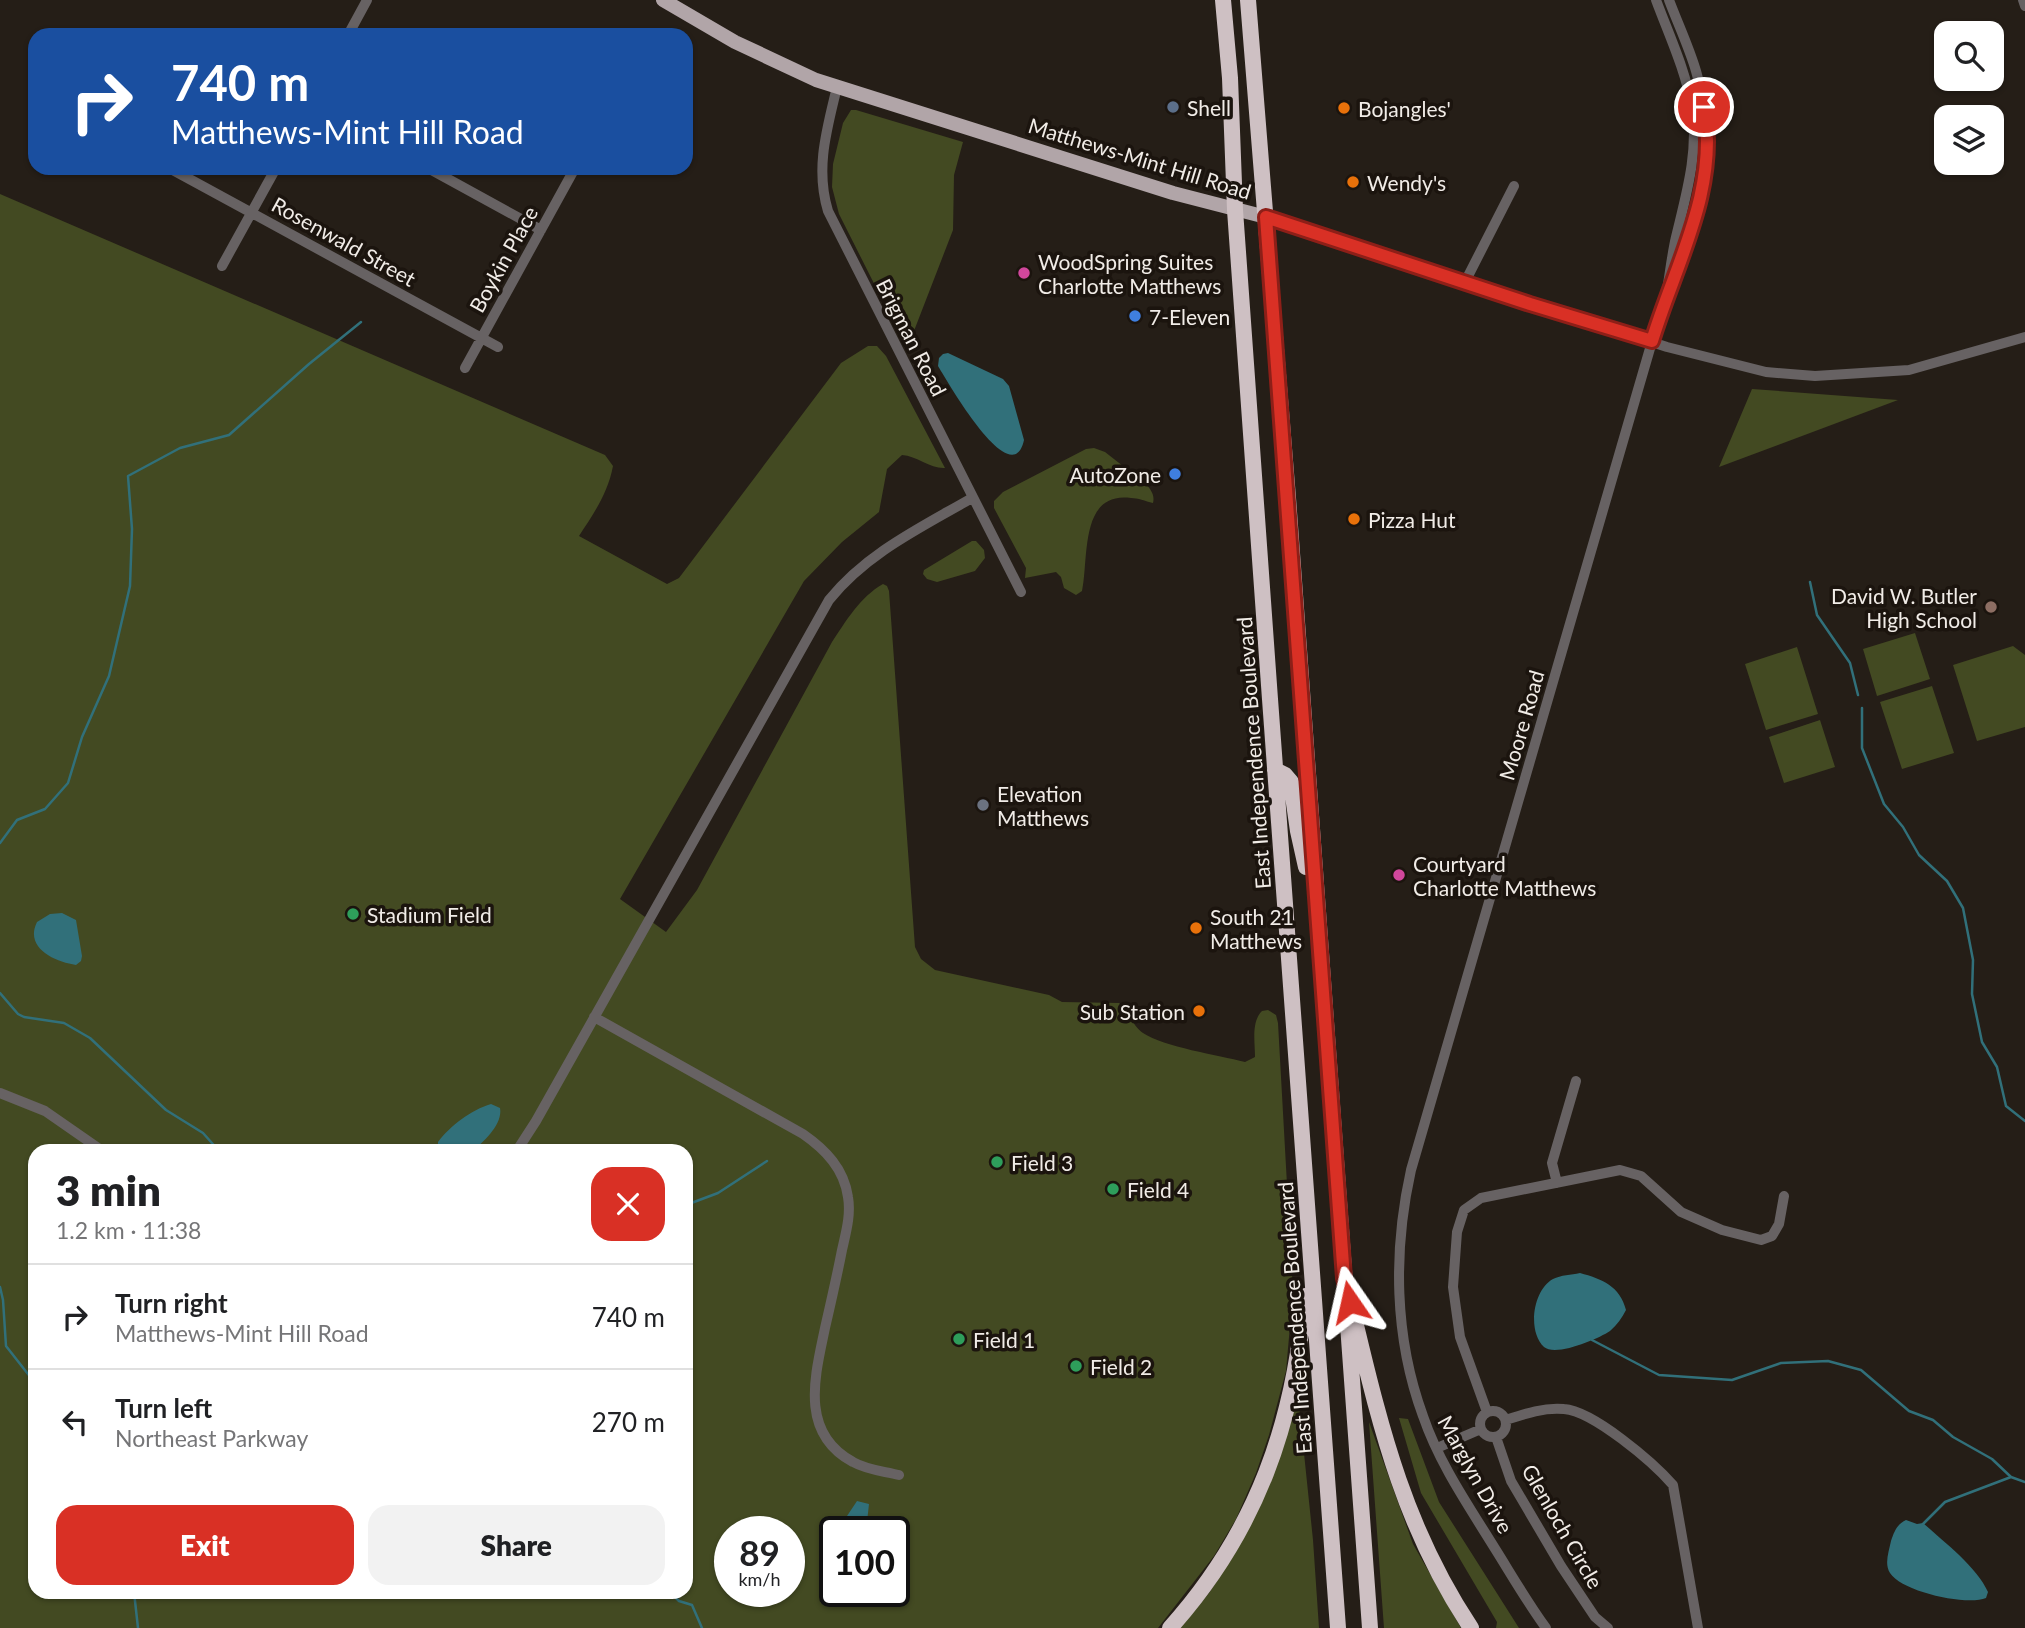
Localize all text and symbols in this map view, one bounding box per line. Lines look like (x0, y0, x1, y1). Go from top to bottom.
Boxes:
map controls (1934, 21, 2004, 175)
button: search (1934, 21, 2004, 91)
text: 740 m (171, 53, 309, 111)
icon: right (56, 56, 147, 147)
pin (1674, 77, 1734, 137)
icon: arrive (1685, 88, 1723, 126)
place label: Shell (1187, 95, 1231, 120)
place label: Bojangles' (1358, 96, 1451, 121)
marker: Shell (1165, 99, 1181, 115)
marker: Bojangles' (1336, 100, 1352, 116)
button: layers (1934, 105, 2004, 175)
text: Matthews-Mint Hill Road (171, 112, 524, 151)
street label: Matthews-Mint Hill Road (1026, 112, 1254, 204)
place label: Wendy's (1367, 170, 1446, 195)
marker: Wendy's (1345, 174, 1361, 190)
street label: Rosenwald Street (268, 191, 421, 291)
street label: Boykin Place (464, 202, 542, 316)
place label: WoodSpring Suites Charlotte Matthews (1038, 249, 1221, 298)
marker: WoodSpring Suites Charlotte Matthews (1016, 265, 1032, 281)
street label: Brigman Road (872, 274, 952, 400)
place label: 7-Eleven (1149, 304, 1230, 329)
marker: 7-Eleven (1127, 308, 1143, 324)
place label: AutoZone (1070, 462, 1161, 487)
marker: AutoZone (1167, 466, 1183, 482)
place label: Pizza Hut (1368, 507, 1456, 532)
marker: Pizza Hut (1346, 511, 1362, 527)
place label: David W. Butler High School (1831, 583, 1977, 632)
marker: David W. Butler High School (1983, 599, 1999, 615)
street label: East Independence Boulevard (1231, 616, 1275, 890)
street label: Moore Road (1493, 667, 1549, 783)
place label: Elevation Matthews (997, 781, 1089, 830)
marker: Elevation Matthews (975, 797, 991, 813)
place label: Courtyard Charlotte Matthews (1413, 851, 1596, 900)
marker: Courtyard Charlotte Matthews (1391, 867, 1407, 883)
place label: Stadium Field (367, 902, 492, 927)
place label: South 21 Matthews (1210, 904, 1302, 953)
marker: Stadium Field (345, 906, 361, 922)
marker: South 21 Matthews (1188, 920, 1204, 936)
place label: Sub Station (1080, 999, 1185, 1024)
marker: Sub Station (1191, 1003, 1207, 1019)
place label: Field 3 (1011, 1150, 1073, 1175)
marker: Field 3 (989, 1154, 1005, 1170)
text: 3 min (56, 1165, 161, 1215)
button: close (591, 1167, 665, 1241)
place label: Field 4 (1127, 1177, 1189, 1202)
marker: Field 4 (1105, 1181, 1121, 1197)
street label: East Independence Boulevard (1272, 1181, 1316, 1455)
text: 1.2 km · 11:38 (56, 1216, 201, 1244)
position arrow (1313, 1265, 1387, 1339)
text: Turn right (115, 1287, 228, 1319)
icon: right (56, 1298, 94, 1336)
text: 740 m (592, 1301, 665, 1333)
text: Matthews-Mint Hill Road (115, 1319, 369, 1347)
place label: Field 1 (973, 1327, 1035, 1352)
marker: Field 1 (951, 1331, 967, 1347)
place label: Field 2 (1090, 1354, 1152, 1379)
marker: Field 2 (1068, 1358, 1084, 1374)
text: Turn left (115, 1392, 212, 1424)
icon: left (56, 1403, 94, 1441)
text: 270 m (592, 1406, 665, 1438)
street label: Marglyn Drive (1433, 1411, 1519, 1537)
text: Northeast Parkway (115, 1424, 308, 1452)
street label: Glenloch Circle (1517, 1459, 1609, 1593)
button: Exit (56, 1505, 354, 1585)
button: Share (368, 1505, 665, 1585)
speed limit sign: 100 (819, 1516, 910, 1607)
text: 89 (739, 1531, 780, 1573)
text: km/h (738, 1568, 781, 1590)

